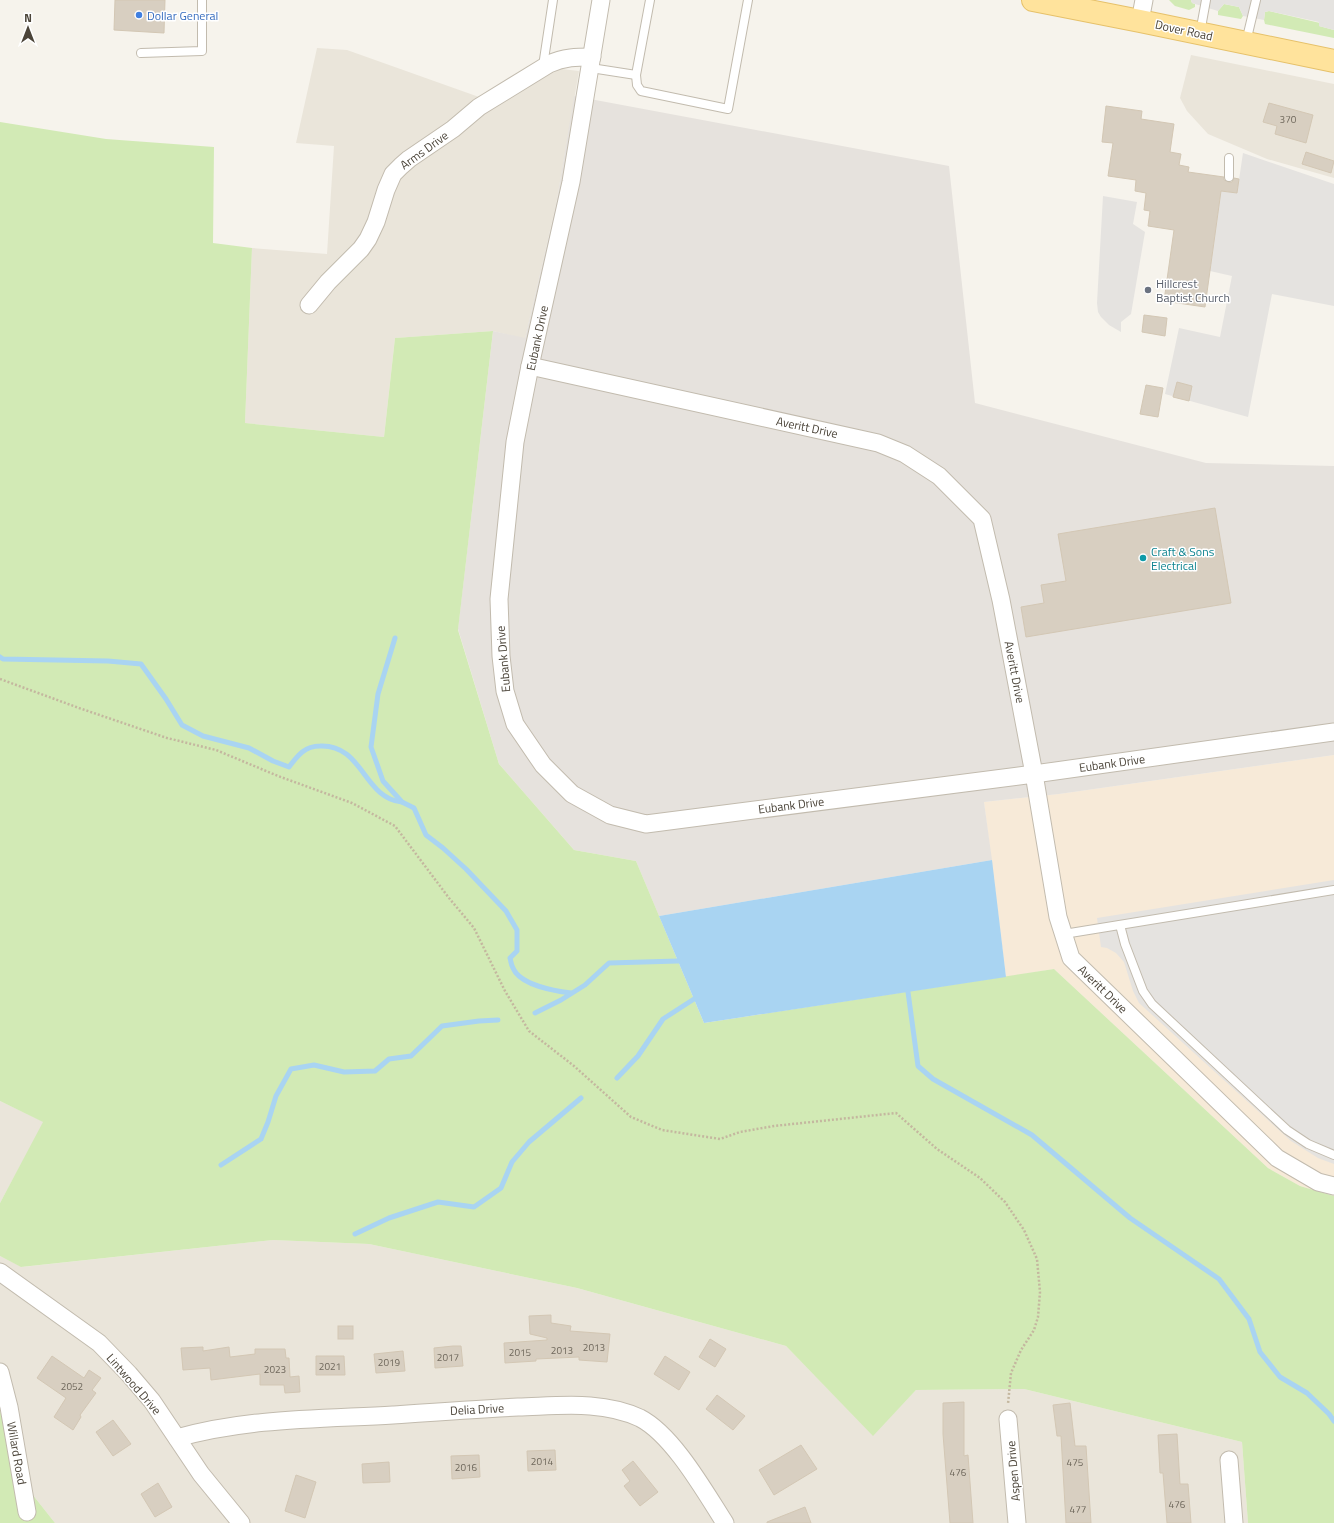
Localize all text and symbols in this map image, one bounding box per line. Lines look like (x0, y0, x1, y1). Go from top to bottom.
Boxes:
place label: Dollar General (147, 6, 218, 25)
north arrow (8, 8, 48, 48)
text: N (24, 10, 32, 26)
marker: Dollar General (134, 10, 144, 20)
street label: Dover Road (1153, 15, 1215, 45)
house number: 370 (1280, 112, 1297, 127)
street label: Arms Drive (396, 126, 452, 174)
place label: Hillcrest Baptist Church (1156, 274, 1230, 307)
marker: Hillcrest Baptist Church (1143, 285, 1153, 295)
street label: Eubank Drive (521, 304, 553, 372)
street label: Averitt Drive (774, 411, 840, 443)
place label: Craft & Sons Electrical (1151, 542, 1215, 575)
marker: Craft & Sons Electrical (1138, 553, 1148, 563)
street label: Eubank Drive (491, 625, 515, 693)
street label: Averitt Drive (1000, 639, 1030, 705)
street label: Eubank Drive (1078, 749, 1146, 777)
street label: Eubank Drive (757, 792, 825, 818)
street label: Averitt Drive (1074, 960, 1132, 1018)
house number: 2013 (583, 1340, 605, 1355)
house number: 2013 (551, 1343, 573, 1358)
house number: 2015 (509, 1345, 532, 1360)
street label: Lintwood Drive (102, 1349, 166, 1419)
house number: 2017 (437, 1350, 459, 1365)
house number: 2019 (378, 1355, 401, 1370)
house number: 2021 (319, 1359, 341, 1374)
house number: 2023 (264, 1362, 286, 1377)
house number: 2052 (61, 1379, 83, 1394)
street label: Delia Drive (449, 1398, 505, 1420)
street label: Willard Road (2, 1420, 32, 1486)
street label: Aspen Drive (1001, 1440, 1025, 1502)
house number: 2014 (531, 1454, 554, 1469)
house number: 475 (1067, 1455, 1084, 1470)
house number: 2016 (455, 1460, 478, 1475)
house number: 476 (950, 1465, 967, 1480)
house number: 476 (1169, 1497, 1186, 1512)
house number: 477 (1070, 1502, 1086, 1517)

